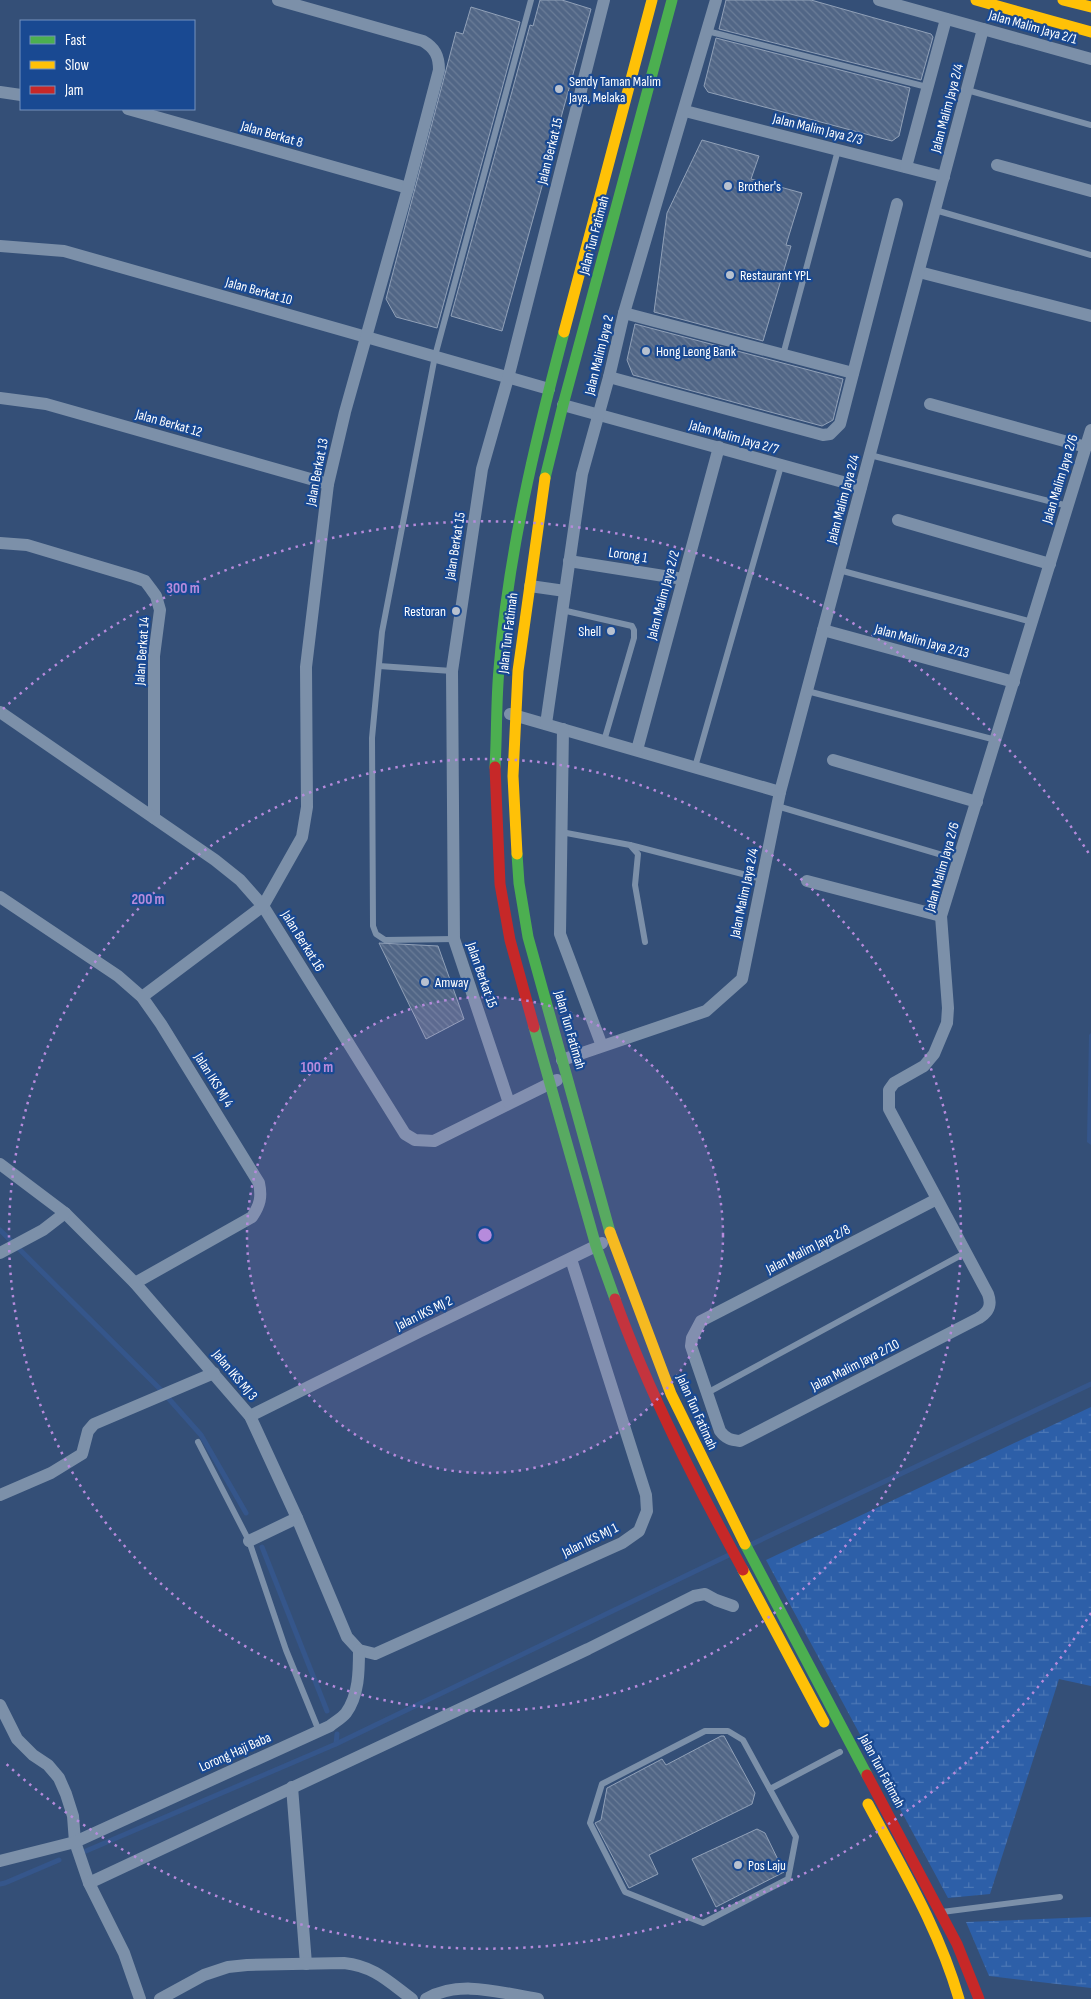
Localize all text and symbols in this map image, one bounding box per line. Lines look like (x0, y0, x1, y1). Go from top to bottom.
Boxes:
street label: Jalan Malim Jaya 2/1 (986, 6, 1079, 48)
legend (20, 20, 195, 110)
text: Fast (65, 31, 87, 50)
text: Slow (65, 56, 89, 75)
street label: Jalan Malim Jaya 2/4 (927, 62, 967, 155)
place label: Sendy Taman Malim Jaya, Melaka (568, 73, 661, 106)
text: Jam (64, 81, 83, 100)
marker: Sendy Taman Malim Jaya, Melaka (553, 83, 565, 95)
street label: Jalan Malim Jaya 2/3 (770, 109, 865, 148)
street label: Jalan Berkat 15 (533, 116, 567, 187)
street label: Jalan Berkat 8 (238, 117, 305, 151)
place label: Brother's (738, 178, 781, 195)
marker: Brother's (722, 180, 734, 192)
street label: Jalan Tun Fatimah (575, 194, 613, 277)
place label: Restaurant YPL (740, 267, 811, 284)
marker: Restaurant YPL (724, 269, 736, 281)
street label: Jalan Berkat 10 (223, 273, 294, 309)
street label: Jalan Malim Jaya 2 (581, 313, 617, 398)
place label: Hong Leong Bank (656, 343, 737, 360)
marker: Hong Leong Bank (640, 345, 652, 357)
street label: Jalan Berkat 12 (133, 405, 204, 441)
street label: Jalan Malim Jaya 2/7 (686, 416, 781, 458)
street label: Jalan Malim Jaya 2/6 (1038, 432, 1082, 526)
street label: Jalan Berkat 13 (302, 437, 332, 508)
street label: Jalan Malim Jaya 2/4 (823, 453, 863, 546)
street label: Jalan Berkat 15 (441, 511, 469, 582)
street label: Lorong 1 (607, 544, 649, 566)
street label: Jalan Malim Jaya 2/2 (643, 548, 683, 642)
text: 300 m (166, 579, 200, 598)
street label: Jalan Tun Fatimah (495, 592, 521, 675)
place label: Restoran (404, 603, 446, 620)
marker: Restoran (450, 605, 462, 617)
street label: Jalan Berkat 14 (131, 616, 153, 687)
street label: Jalan Malim Jaya 2/13 (872, 620, 971, 662)
place label: Shell (578, 623, 601, 640)
marker: Shell (605, 625, 617, 637)
street label: Jalan Malim Jaya 2/6 (921, 820, 963, 915)
street label: Jalan Malim Jaya 2/4 (726, 846, 762, 940)
text: 200 m (131, 890, 165, 909)
street label: Jalan Berkat 16 (277, 907, 328, 975)
street label: Jalan Berkat 15 (463, 939, 501, 1010)
place label: Amway (434, 974, 469, 991)
marker: Amway (419, 976, 431, 988)
street label: Jalan Tun Fatimah (550, 988, 589, 1071)
street label: Jalan IKS MJ 4 (190, 1049, 237, 1111)
text: 100 m (301, 1058, 333, 1077)
street label: Jalan Malim Jaya 2/8 (762, 1221, 853, 1278)
centre of rings (476, 1226, 494, 1244)
street label: Jalan IKS MJ 2 (392, 1292, 455, 1334)
street label: Jalan Malim Jaya 2/10 (807, 1335, 902, 1395)
street label: Jalan IKS MJ 3 (208, 1345, 261, 1404)
street label: Jalan Tun Fatimah (672, 1371, 721, 1452)
street label: Jalan IKS MJ 1 (558, 1519, 621, 1561)
street label: Lorong Haji Baba (196, 1729, 274, 1775)
street label: Jalan Tun Fatimah (855, 1730, 909, 1811)
place label: Pos Laju (748, 1857, 786, 1874)
marker: Pos Laju (732, 1859, 744, 1871)

